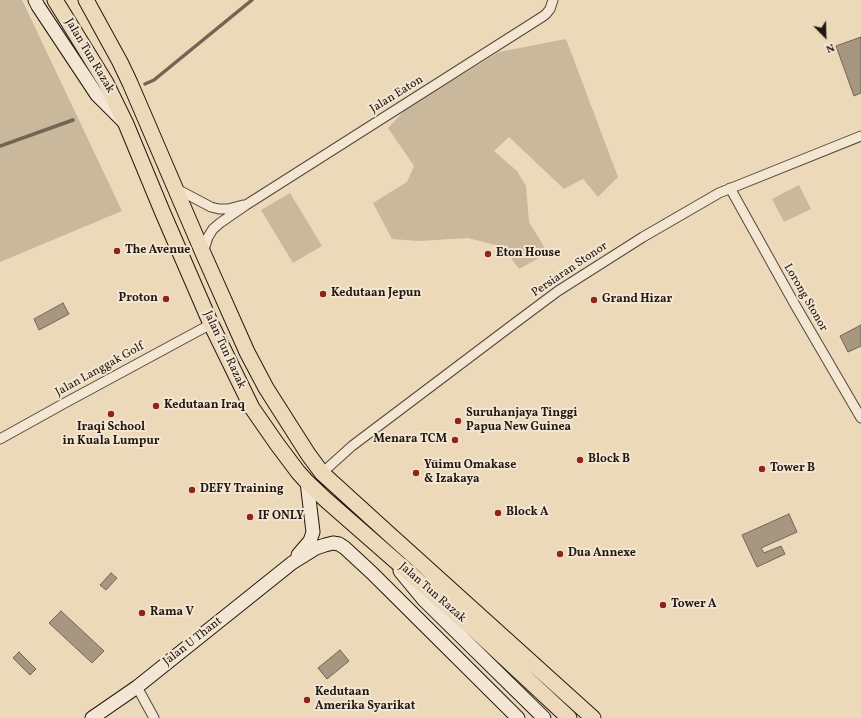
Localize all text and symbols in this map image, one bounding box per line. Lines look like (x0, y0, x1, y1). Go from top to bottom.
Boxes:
street label: Jalan Tun Razak (61, 16, 117, 96)
north arrow (805, 16, 845, 56)
text: N (823, 39, 836, 56)
street label: Jalan Eaton (368, 73, 426, 117)
street label: Persiaran Stonor (529, 239, 611, 301)
place label: The Avenue (125, 244, 190, 258)
marker: The Avenue (112, 246, 122, 256)
place label: Eton House (496, 247, 560, 261)
marker: Eton House (483, 249, 493, 259)
street label: Lorong Stonor (780, 262, 830, 334)
place label: Kedutaan Jepun (331, 287, 421, 301)
marker: Kedutaan Jepun (318, 289, 328, 299)
place label: Proton (119, 292, 158, 306)
place label: Grand Hizar (602, 293, 672, 307)
marker: Proton (161, 294, 171, 304)
marker: Grand Hizar (589, 295, 599, 305)
street label: Jalan Tun Razak (200, 309, 248, 391)
street label: Jalan Langgak Golf (53, 340, 147, 400)
place label: Kedutaan Iraq (164, 399, 245, 413)
marker: Kedutaan Iraq (151, 401, 161, 411)
place label: Suruhanjaya Tinggi Papua New Guinea (466, 407, 578, 435)
marker: Iraqi School in Kuala Lumpur (106, 409, 116, 419)
marker: Suruhanjaya Tinggi Papua New Guinea (453, 416, 463, 426)
place label: Iraqi School in Kuala Lumpur (63, 421, 159, 449)
place label: Menara TCM (373, 433, 447, 447)
marker: Menara TCM (450, 435, 460, 445)
place label: Block B (588, 453, 630, 467)
marker: Block B (575, 455, 585, 465)
place label: Yūimu Omakase & Izakaya (424, 459, 516, 487)
place label: Tower B (770, 462, 815, 476)
marker: Tower B (757, 464, 767, 474)
marker: Yūimu Omakase & Izakaya (411, 468, 421, 478)
place label: DEFY Training (200, 483, 284, 497)
marker: DEFY Training (187, 485, 197, 495)
place label: Block A (506, 506, 549, 520)
marker: Block A (493, 508, 503, 518)
place label: IF ONLY (258, 510, 304, 524)
marker: IF ONLY (245, 512, 255, 522)
place label: Dua Annexe (568, 547, 636, 561)
marker: Dua Annexe (555, 549, 565, 559)
street label: Jalan Tun Razak (395, 560, 469, 626)
place label: Tower A (671, 598, 717, 612)
marker: Tower A (658, 600, 668, 610)
place label: Rama V (150, 606, 194, 620)
marker: Rama V (137, 608, 147, 618)
street label: Jalan U Thant (161, 615, 225, 669)
place label: Kedutaan Amerika Syarikat (315, 686, 415, 714)
marker: Kedutaan Amerika Syarikat (302, 695, 312, 705)

